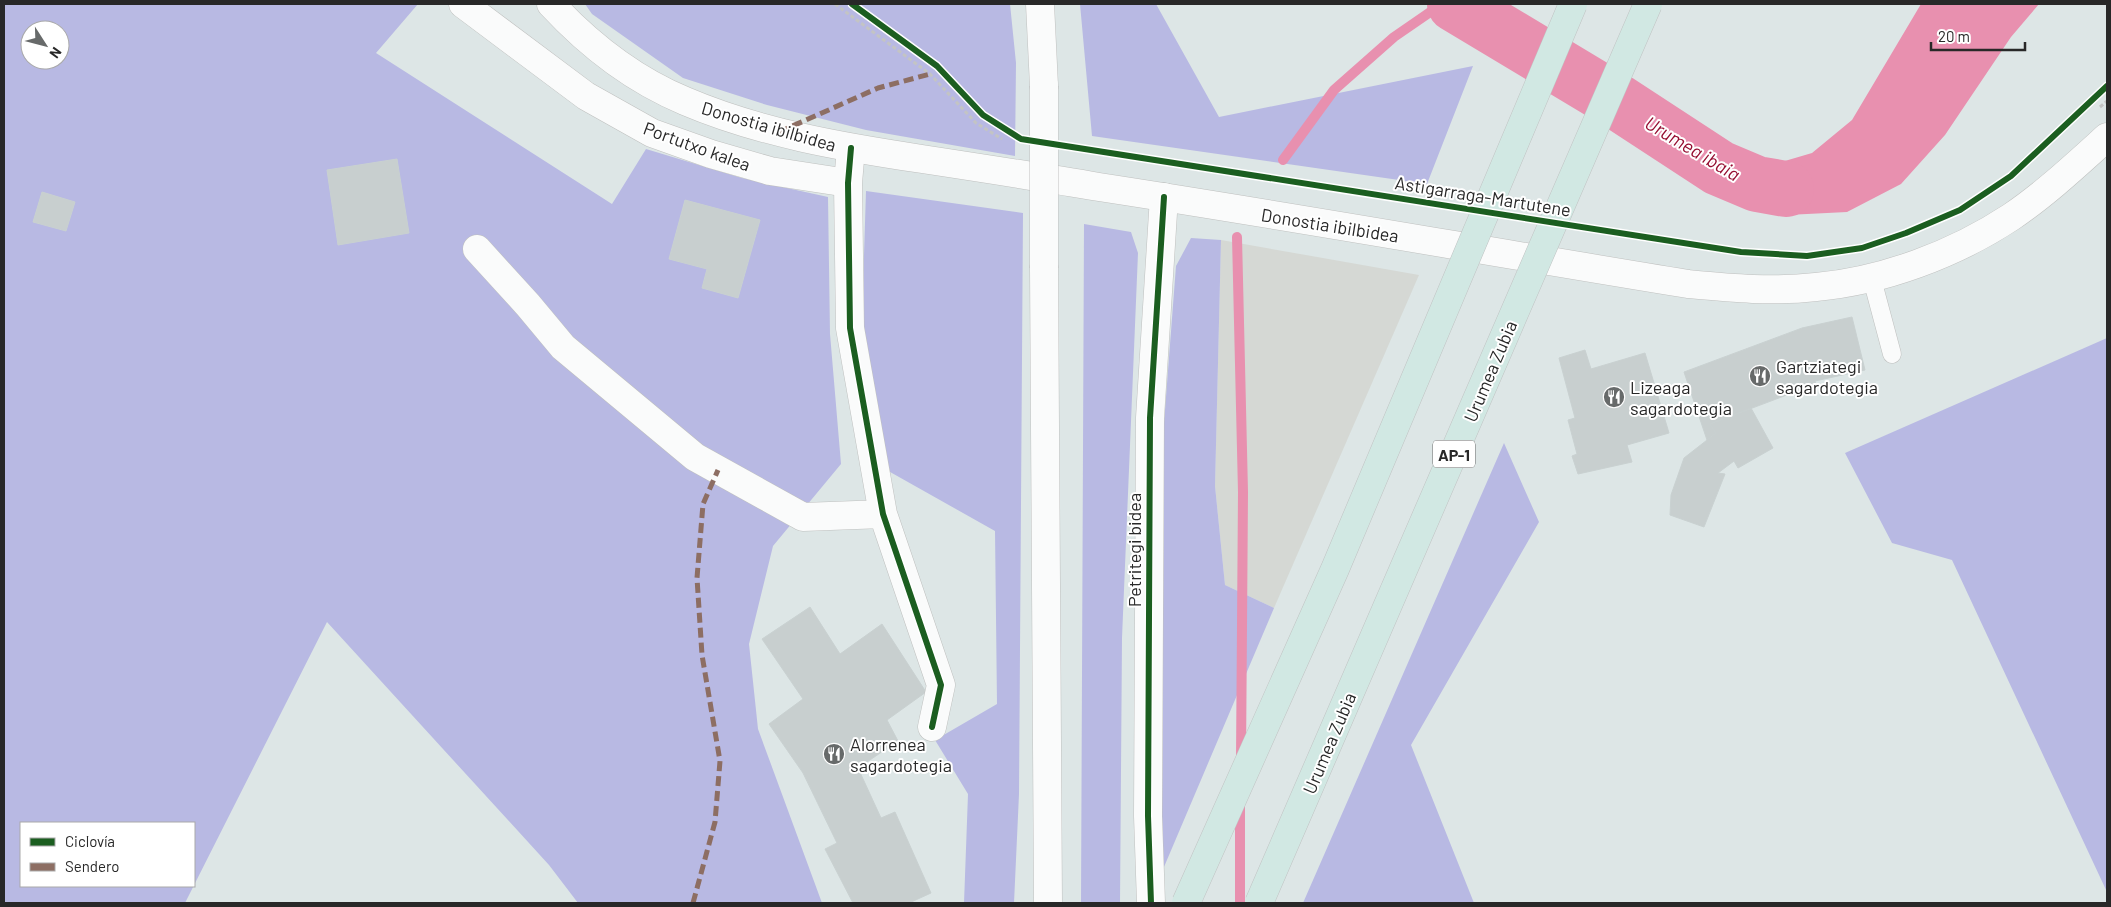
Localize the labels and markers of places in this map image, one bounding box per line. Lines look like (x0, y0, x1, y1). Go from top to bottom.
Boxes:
place label: Gartziategi sagardotegia (1776, 355, 1878, 398)
restaurant icon: Gartziategi sagardotegia (1748, 364, 1772, 388)
place label: Lizeaga sagardotegia (1630, 376, 1732, 419)
restaurant icon: Lizeaga sagardotegia (1602, 385, 1626, 409)
place label: Alorrenea sagardotegia (850, 733, 952, 776)
restaurant icon: Alorrenea sagardotegia (822, 742, 846, 766)

